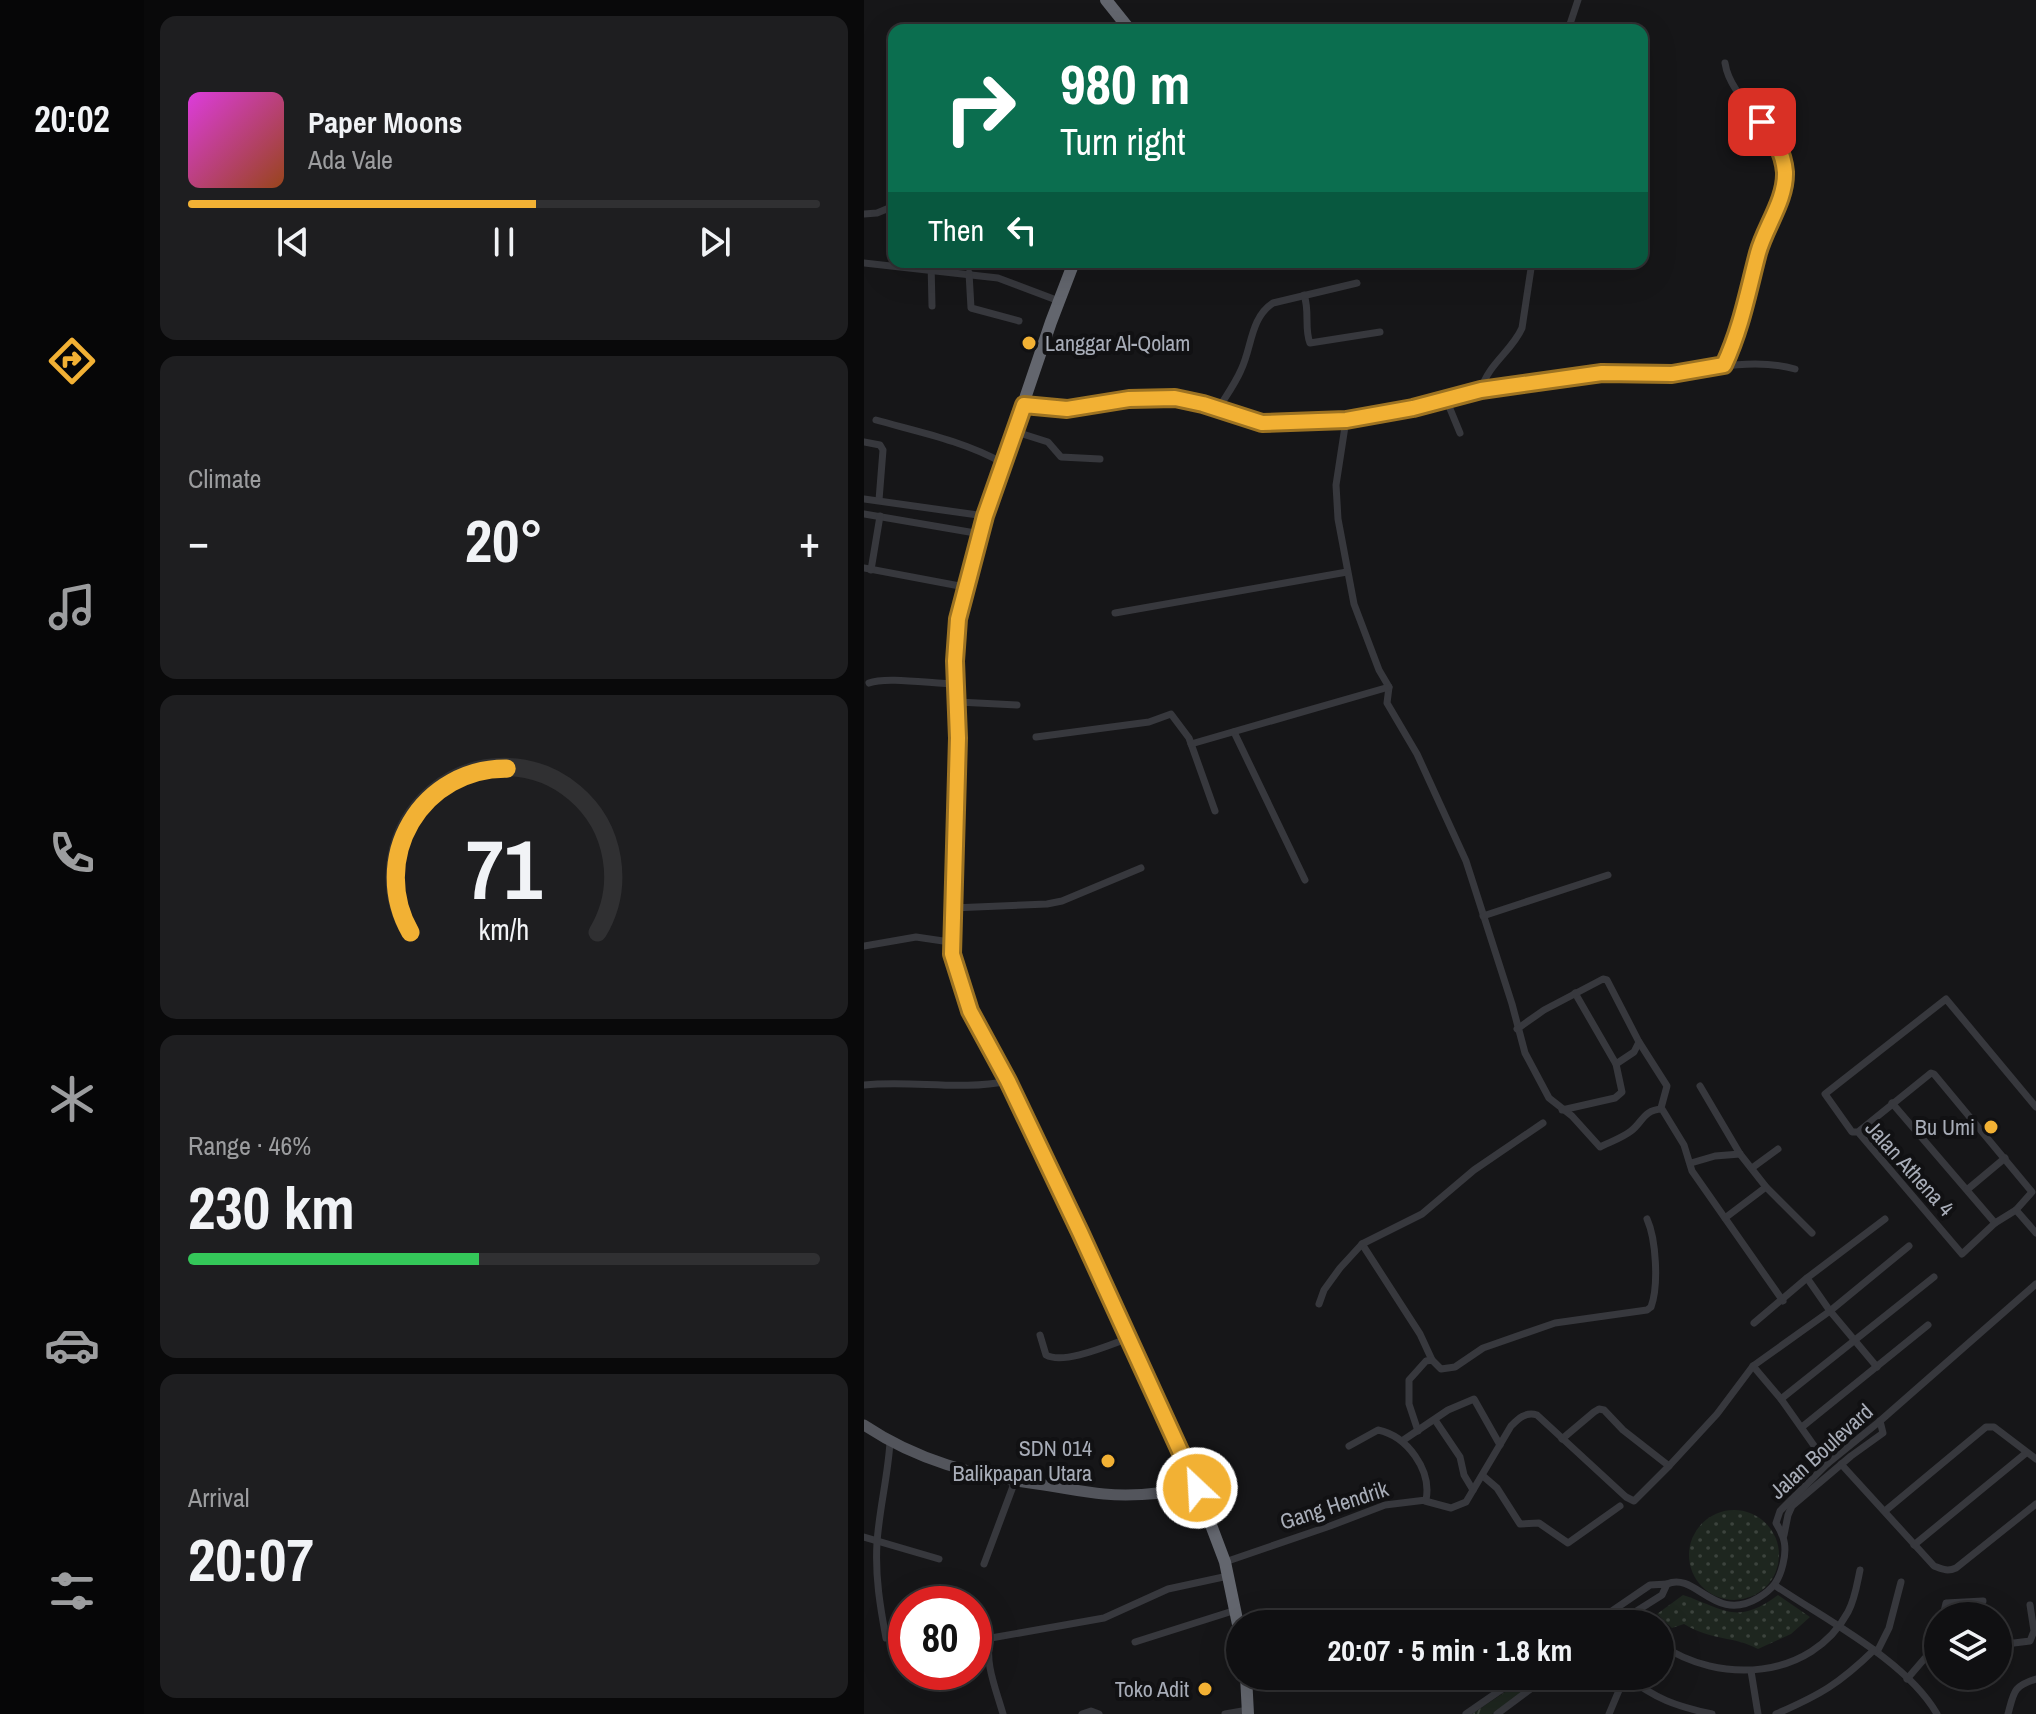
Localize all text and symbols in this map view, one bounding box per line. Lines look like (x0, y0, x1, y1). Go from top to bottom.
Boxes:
text: 980 m (1060, 46, 1190, 121)
icon: right (928, 56, 1032, 160)
pin (1728, 88, 1796, 156)
text: 20:02 (34, 95, 110, 143)
icon: arrive (1740, 100, 1784, 144)
text: Paper Moons (308, 102, 462, 142)
text: Turn right (1060, 118, 1185, 166)
text: Ada Vale (308, 142, 393, 177)
icon: left (1000, 208, 1044, 252)
text: Then (928, 210, 984, 250)
icon: previous (271, 220, 315, 264)
icon: pause (482, 220, 526, 264)
icon: next (693, 220, 737, 264)
place label: Langgar Al-Qolam (1045, 328, 1190, 358)
icon: directions (44, 333, 100, 389)
marker: Langgar Al-Qolam (1020, 334, 1038, 352)
text: Climate (188, 461, 261, 496)
text: 20° (465, 500, 543, 581)
text: − (188, 511, 209, 571)
text: + (799, 511, 820, 571)
icon: music (44, 579, 100, 635)
text: 71 (466, 813, 542, 925)
icon: phone (44, 825, 100, 881)
text: km/h (479, 910, 529, 949)
icon: climate (44, 1071, 100, 1127)
place label: Bu Umi (1915, 1112, 1975, 1142)
street label: Jalan Athena 4 (1859, 1114, 1961, 1222)
marker: Bu Umi (1982, 1118, 2000, 1136)
text: Range · 46% (188, 1128, 311, 1163)
text: 230 km (188, 1167, 355, 1248)
icon: car (44, 1317, 100, 1373)
street label: Jalan Boulevard (1763, 1397, 1879, 1505)
place label: SDN 014 Balikpapan Utara (953, 1433, 1092, 1488)
position arrow (1155, 1446, 1239, 1530)
marker: SDN 014 Balikpapan Utara (1099, 1452, 1117, 1470)
street label: Gang Hendrik (1276, 1473, 1393, 1537)
text: Arrival (188, 1480, 250, 1515)
text: 20:07 (188, 1519, 314, 1600)
icon: filters (44, 1563, 100, 1619)
speed limit sign: 80 (888, 1586, 992, 1690)
map controls (1924, 1602, 2012, 1690)
button: layers (1924, 1602, 2012, 1690)
text: 20:07 · 5 min · 1.8 km (1328, 1630, 1572, 1670)
place label: Toko Adit (1115, 1674, 1189, 1704)
marker: Toko Adit (1196, 1680, 1214, 1698)

